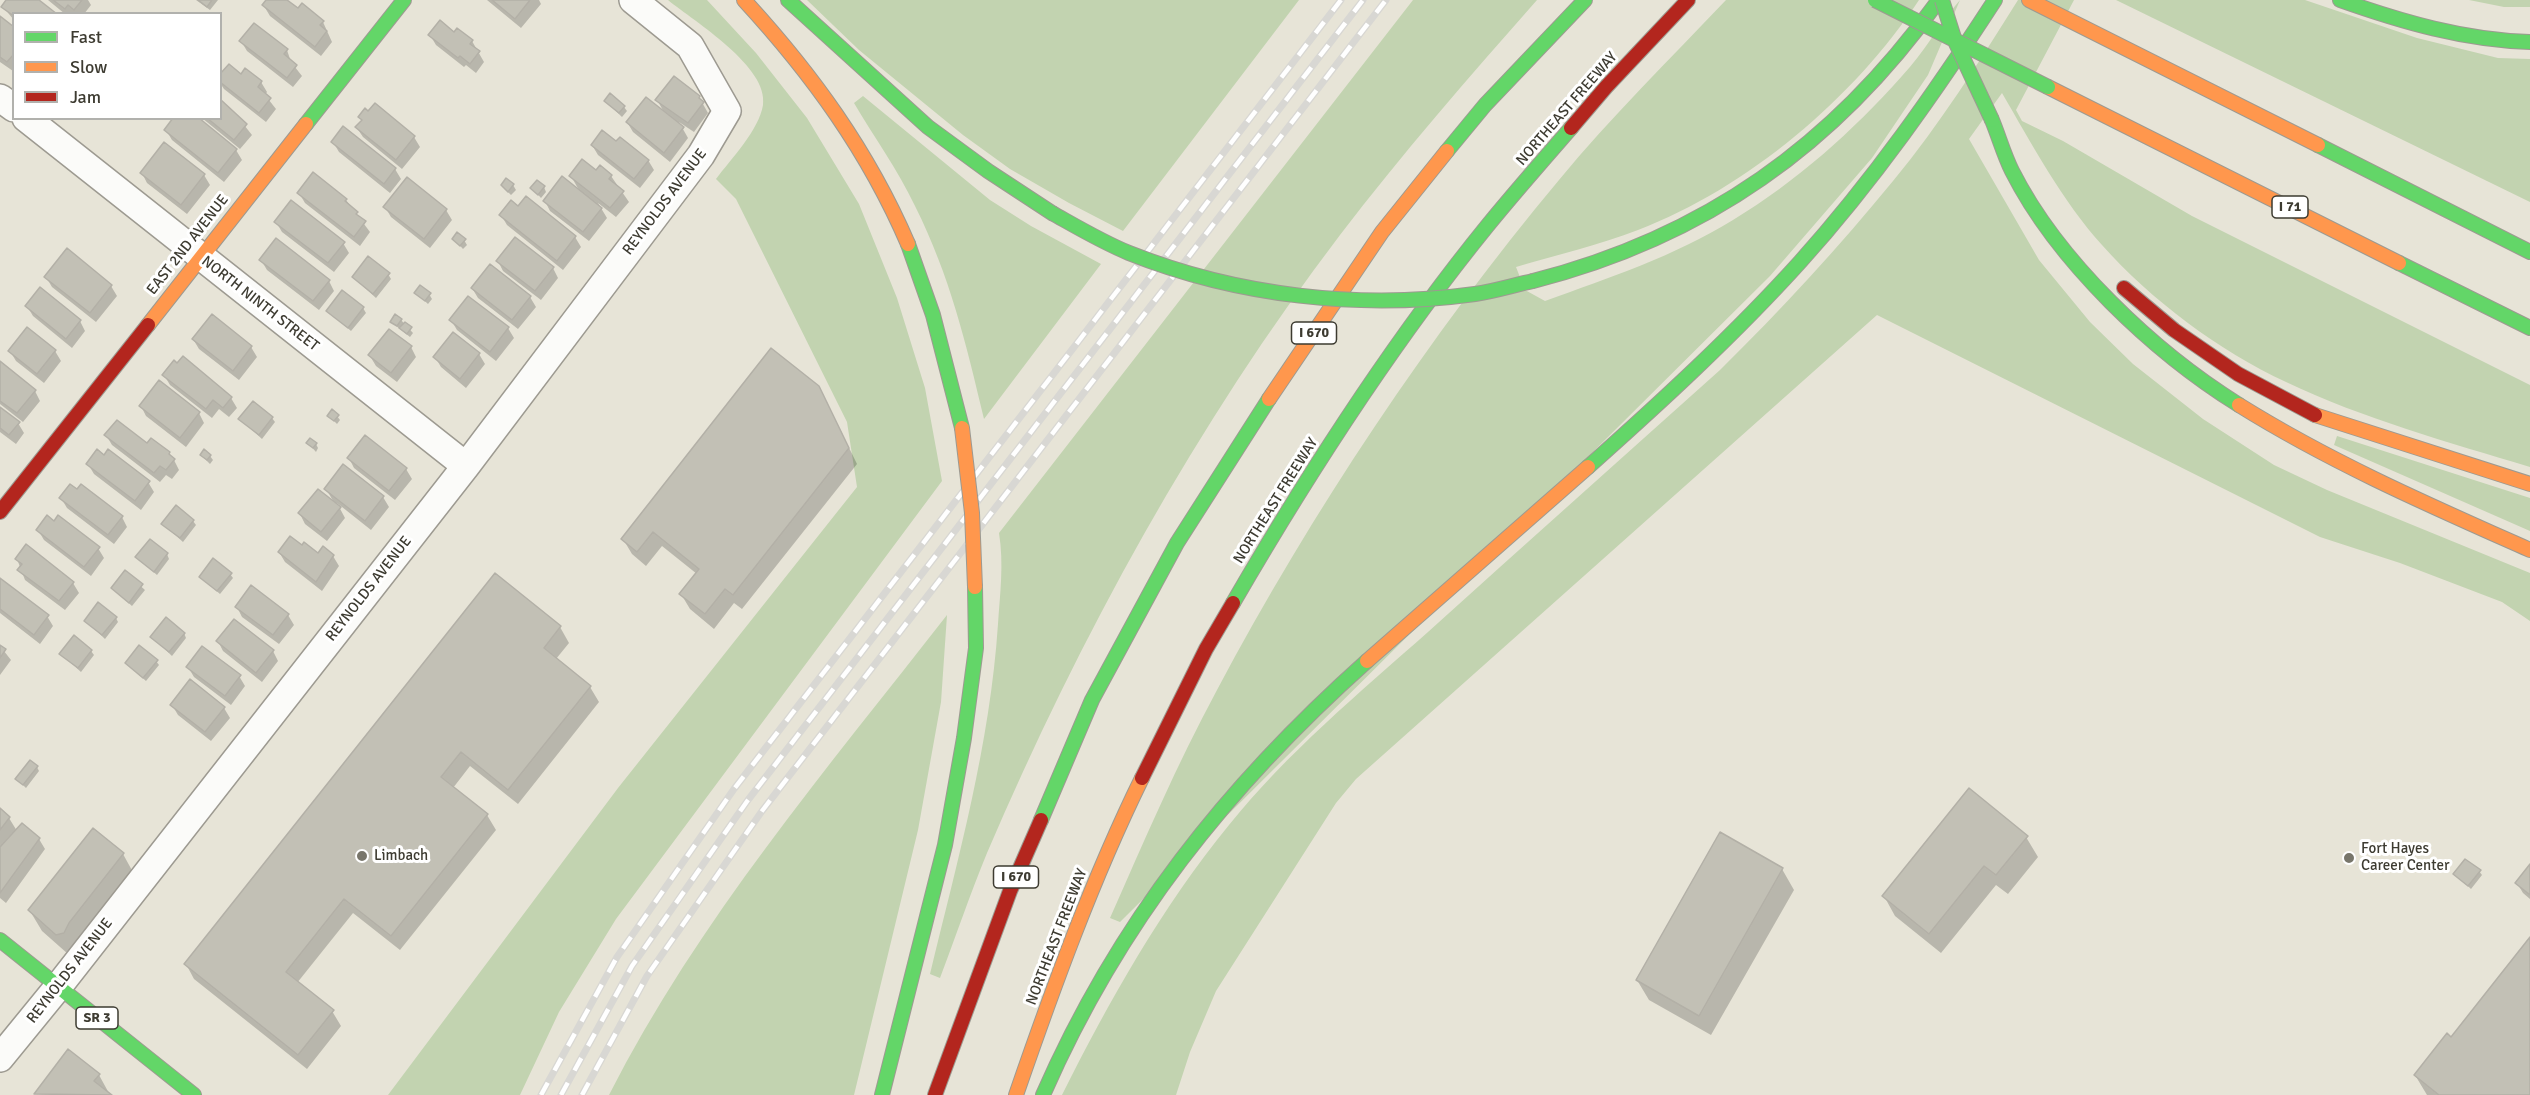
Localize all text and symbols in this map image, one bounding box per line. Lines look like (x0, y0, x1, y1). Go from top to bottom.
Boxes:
legend (12, 12, 222, 120)
text: Fast (70, 26, 102, 48)
street label: NORTHEAST FREEWAY (1513, 48, 1621, 170)
text: Slow (70, 56, 107, 78)
text: Jam (70, 86, 101, 108)
street label: REYNOLDS AVENUE (619, 145, 711, 259)
street label: EAST 2ND AVENUE (143, 191, 233, 299)
road number: I 71 (2272, 196, 2308, 218)
street label: NORTH NINTH STREET (198, 253, 322, 355)
road number: I 670 (1292, 322, 1336, 344)
street label: NORTHEAST FREEWAY (1230, 435, 1322, 567)
street label: REYNOLDS AVENUE (322, 533, 416, 645)
place label: Fort Hayes Career Center (2361, 840, 2449, 875)
place label: Limbach (374, 847, 428, 865)
marker: Limbach (355, 849, 369, 863)
marker: Fort Hayes Career Center (2342, 851, 2356, 865)
road number: I 670 (994, 866, 1038, 888)
street label: NORTHEAST FREEWAY (1023, 866, 1091, 1008)
street label: REYNOLDS AVENUE (23, 915, 117, 1027)
road number: SR 3 (76, 1007, 118, 1029)

